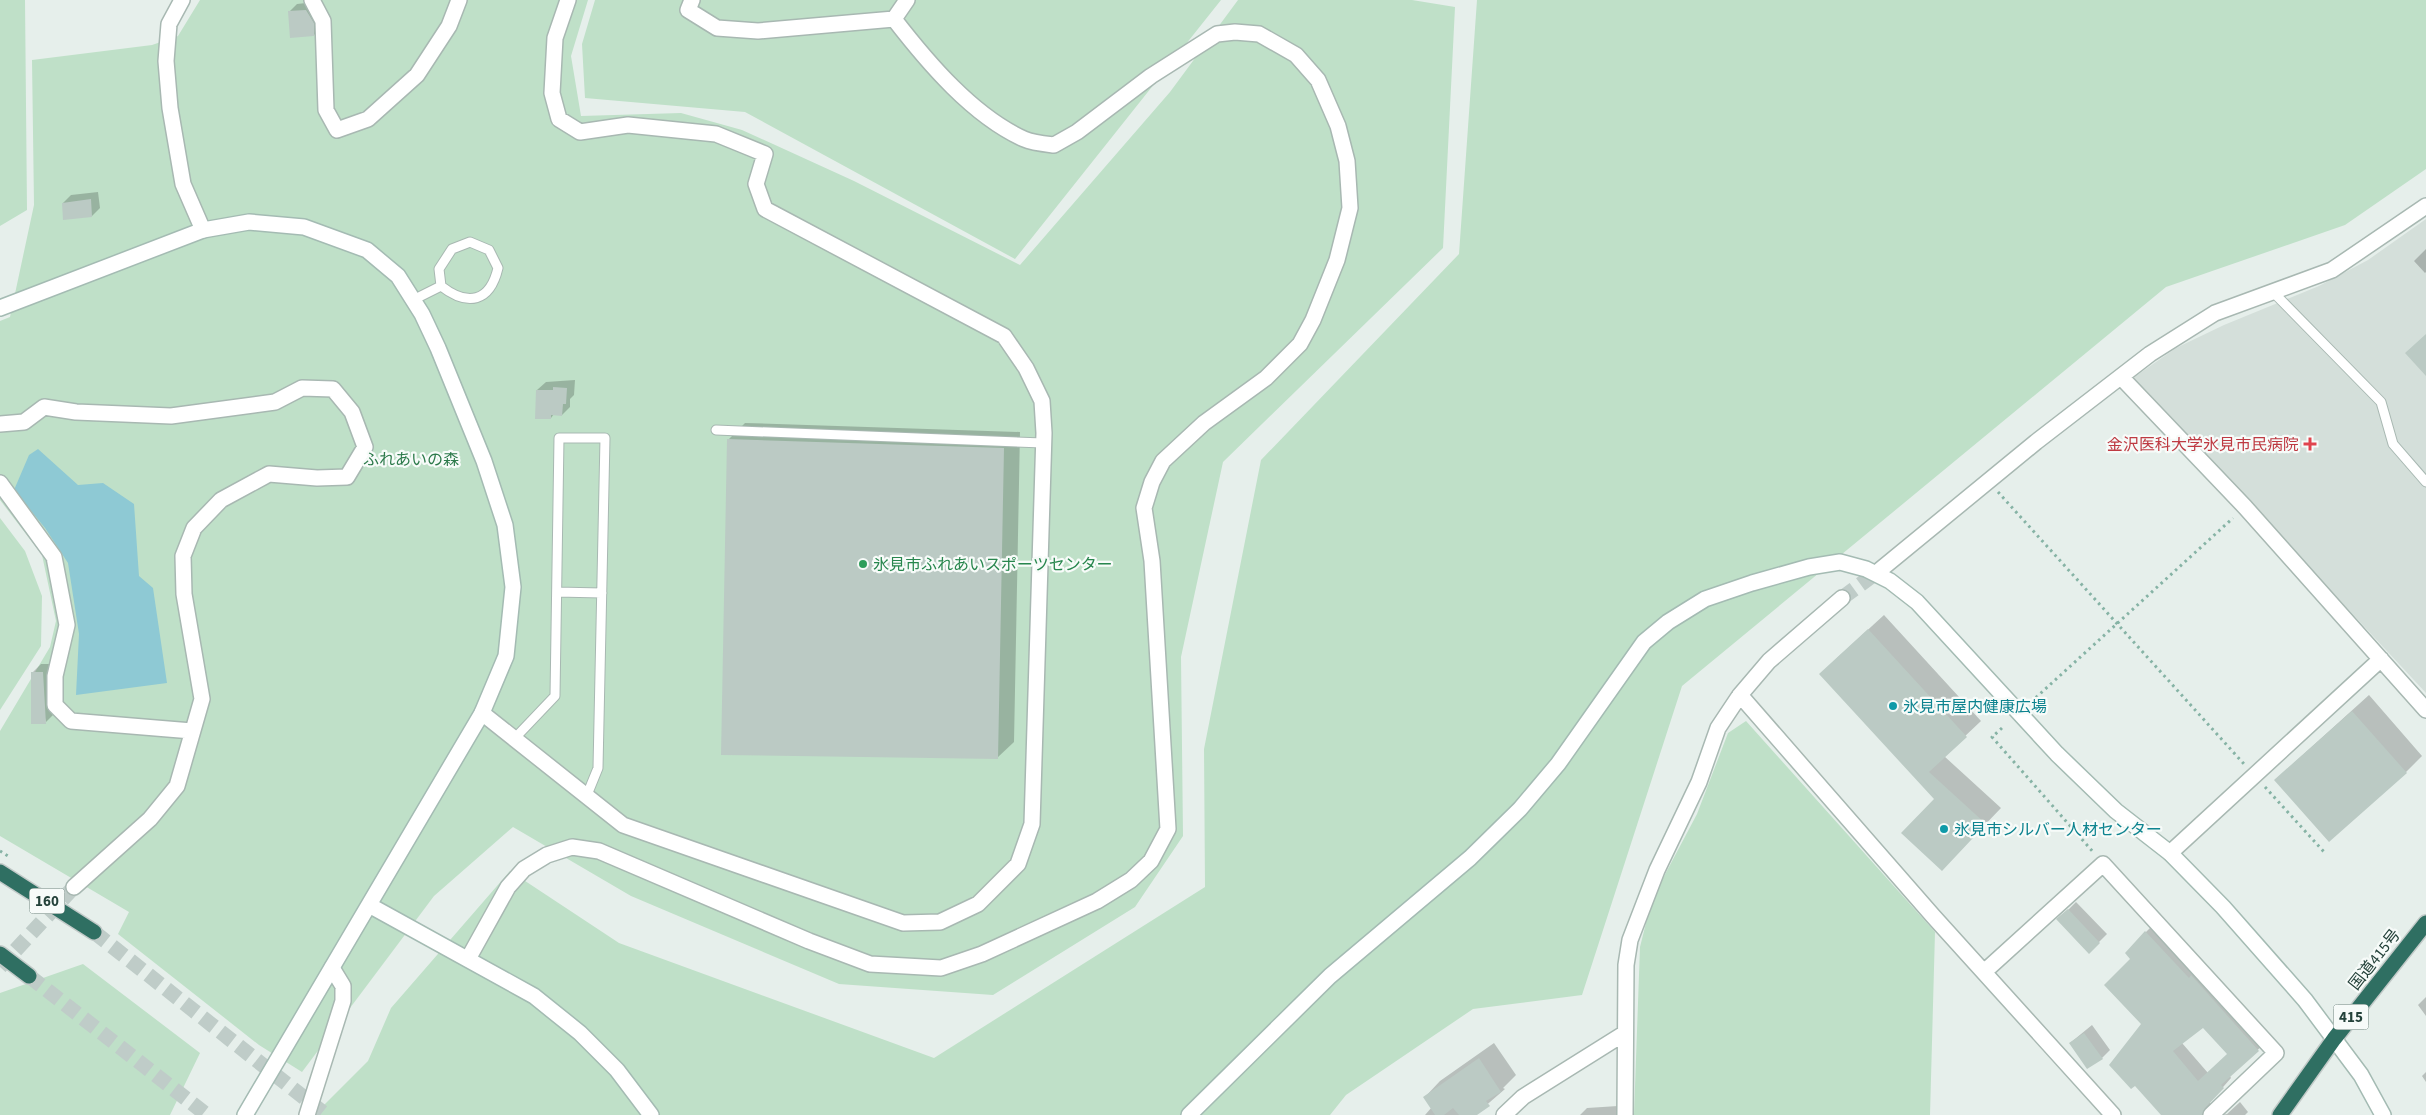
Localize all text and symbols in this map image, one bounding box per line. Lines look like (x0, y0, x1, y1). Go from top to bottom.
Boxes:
place label: 金沢医科大学氷見市民病院 (2107, 434, 2299, 456)
marker: 金沢医科大学氷見市民病院 (2303, 437, 2317, 451)
park label: ふれあいの森 (363, 449, 459, 471)
place label: 氷見市ふれあいスポーツセンター (873, 554, 1113, 576)
marker: 氷見市ふれあいスポーツセンター (857, 558, 869, 570)
place label: 氷見市屋内健康広場 (1903, 696, 2047, 718)
marker: 氷見市屋内健康広場 (1887, 700, 1899, 712)
place label: 氷見市シルバー人材センター (1954, 819, 2162, 841)
marker: 氷見市シルバー人材センター (1938, 823, 1950, 835)
road number: 160 (30, 888, 64, 914)
street label: 国道415号 (2344, 925, 2406, 995)
road number: 415 (2334, 1004, 2368, 1030)

